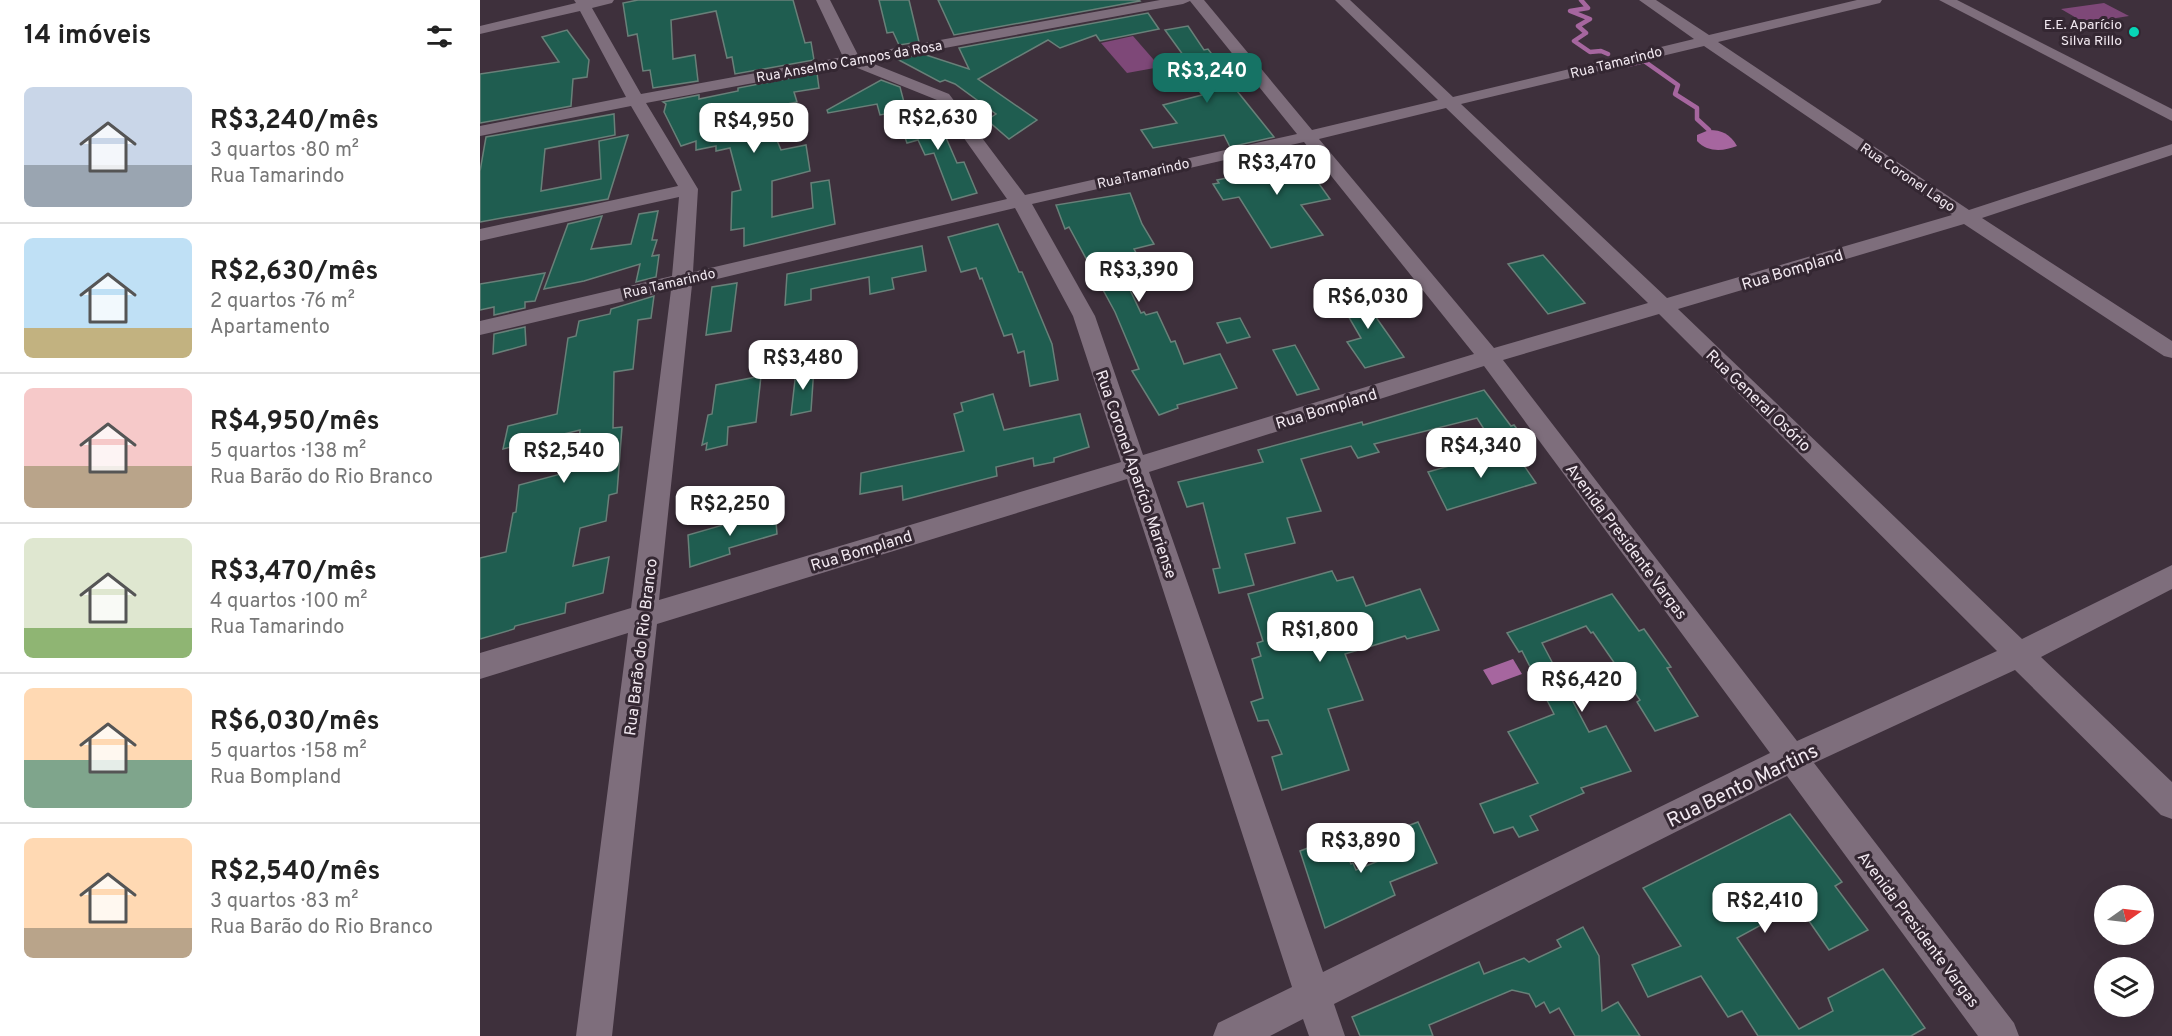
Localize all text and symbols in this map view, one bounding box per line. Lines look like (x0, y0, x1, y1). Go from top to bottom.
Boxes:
place label: E.E. Aparício Silva Rillo (2044, 17, 2122, 50)
text: 14 imóveis (24, 20, 151, 53)
icon: filters (423, 20, 456, 53)
marker: E.E. Aparício Silva Rillo (2127, 25, 2141, 39)
street label: Rua Anselmo Campos da Rosa (755, 38, 944, 87)
street label: Rua Tamarindo (1569, 44, 1664, 83)
pin: R$3,240 (1152, 53, 1262, 104)
text: R$3,240 (1167, 59, 1247, 85)
pin: R$2,630 (883, 100, 993, 151)
pin: R$4,950 (699, 103, 809, 154)
text: R$3,240/mês (210, 105, 379, 138)
text: R$2,630 (898, 106, 978, 132)
text: R$4,950 (713, 109, 795, 135)
icon: home (72, 111, 144, 183)
text: 3 quartos · 80 m² (210, 138, 359, 164)
street label: Rua Coronel Lago (1856, 140, 1958, 216)
pin: R$3,470 (1222, 145, 1332, 196)
text: R$3,470 (1237, 151, 1317, 177)
street label: Rua Tamarindo (1096, 156, 1191, 193)
text: Rua Tamarindo (210, 164, 345, 190)
street label: Rua Bompland (1739, 246, 1846, 296)
pin: R$3,390 (1084, 252, 1194, 303)
text: R$2,630/mês (210, 256, 378, 289)
text: R$3,390 (1099, 258, 1179, 284)
icon: home (72, 262, 144, 334)
street label: Rua Tamarindo (622, 266, 717, 303)
pin: R$6,030 (1313, 279, 1423, 330)
text: R$6,030 (1327, 285, 1409, 311)
text: 2 quartos · 76 m² (210, 289, 355, 315)
text: Apartamento (210, 315, 330, 341)
pin: R$3,480 (748, 340, 858, 391)
text: R$3,480 (763, 346, 843, 372)
street label: Rua General Osório (1701, 346, 1814, 457)
street label: Rua Coronel Aparício Mariense (1090, 368, 1180, 582)
street label: Rua Bompland (1273, 385, 1380, 435)
text: R$4,950/mês (210, 406, 380, 439)
icon: home (72, 412, 144, 484)
pin: R$4,340 (1426, 428, 1536, 479)
pin: R$2,540 (509, 433, 619, 484)
text: R$4,340 (1440, 434, 1522, 460)
text: 5 quartos · 138 m² (210, 439, 366, 465)
text: R$2,540 (523, 439, 605, 465)
street label: Avenida Presidente Vargas (1560, 460, 1691, 624)
text: Rua Barão do Rio Branco (210, 465, 433, 491)
pin: R$2,250 (675, 486, 785, 537)
text: R$2,250 (690, 492, 770, 518)
street label: Rua Bompland (808, 527, 915, 577)
text: R$3,470/mês (210, 556, 377, 589)
street label: Rua Barão do Rio Branco (621, 557, 663, 737)
icon: home (72, 562, 144, 634)
text: 4 quartos · 100 m² (210, 589, 368, 615)
pin: R$1,800 (1265, 612, 1375, 663)
text: Rua Tamarindo (210, 615, 345, 641)
text: R$1,800 (1281, 618, 1359, 644)
pin: R$6,420 (1527, 662, 1637, 713)
text: R$6,420 (1541, 668, 1623, 694)
text: R$6,030/mês (210, 706, 379, 739)
icon: home (72, 712, 144, 784)
text: 5 quartos · 158 m² (210, 739, 367, 765)
street label: Rua Bento Martins (1663, 739, 1823, 835)
text: Rua Bompland (210, 765, 341, 791)
pin: R$3,890 (1306, 823, 1416, 874)
text: R$3,890 (1321, 829, 1401, 855)
street label: Avenida Presidente Vargas (1852, 848, 1983, 1012)
text: R$2,540/mês (210, 856, 380, 889)
icon: home (72, 862, 144, 934)
pin: R$2,410 (1710, 883, 1820, 934)
north arrow (2094, 885, 2154, 945)
map controls (2094, 885, 2154, 1017)
text: 3 quartos · 83 m² (210, 889, 359, 915)
text: R$2,410 (1726, 889, 1804, 915)
text: Rua Barão do Rio Branco (210, 915, 433, 941)
button: layers (2094, 957, 2154, 1017)

